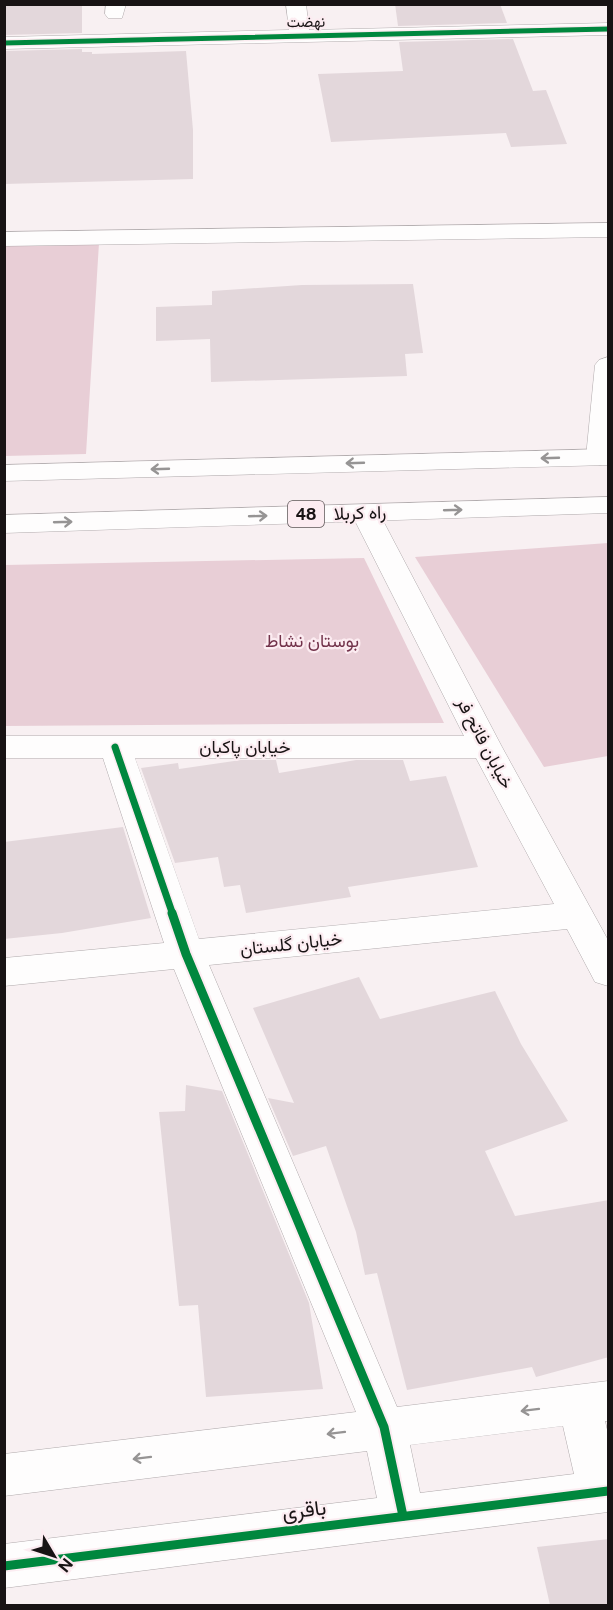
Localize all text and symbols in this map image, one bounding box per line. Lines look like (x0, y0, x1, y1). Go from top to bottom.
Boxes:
street label: نهضت (287, 13, 325, 31)
one-way arrow (541, 453, 561, 464)
one-way arrow (346, 458, 366, 469)
one-way arrow (151, 463, 171, 474)
road number: 48 (288, 501, 324, 527)
street label: راه کربلا (333, 501, 387, 525)
one-way arrow (442, 505, 462, 516)
one-way arrow (247, 510, 267, 522)
one-way arrow (52, 516, 72, 528)
park label: بوستان نشاط (265, 630, 359, 652)
street label: خیابان فاتح فر (450, 693, 518, 793)
street label: خیابان پاکبان (199, 736, 291, 759)
street label: خیابان گلستان (239, 928, 343, 959)
one-way arrow (520, 1405, 540, 1416)
one-way arrow (326, 1428, 346, 1439)
one-way arrow (133, 1452, 153, 1463)
street label: باقری (280, 1494, 328, 1526)
north arrow (24, 1526, 84, 1586)
text: N (54, 1554, 77, 1576)

